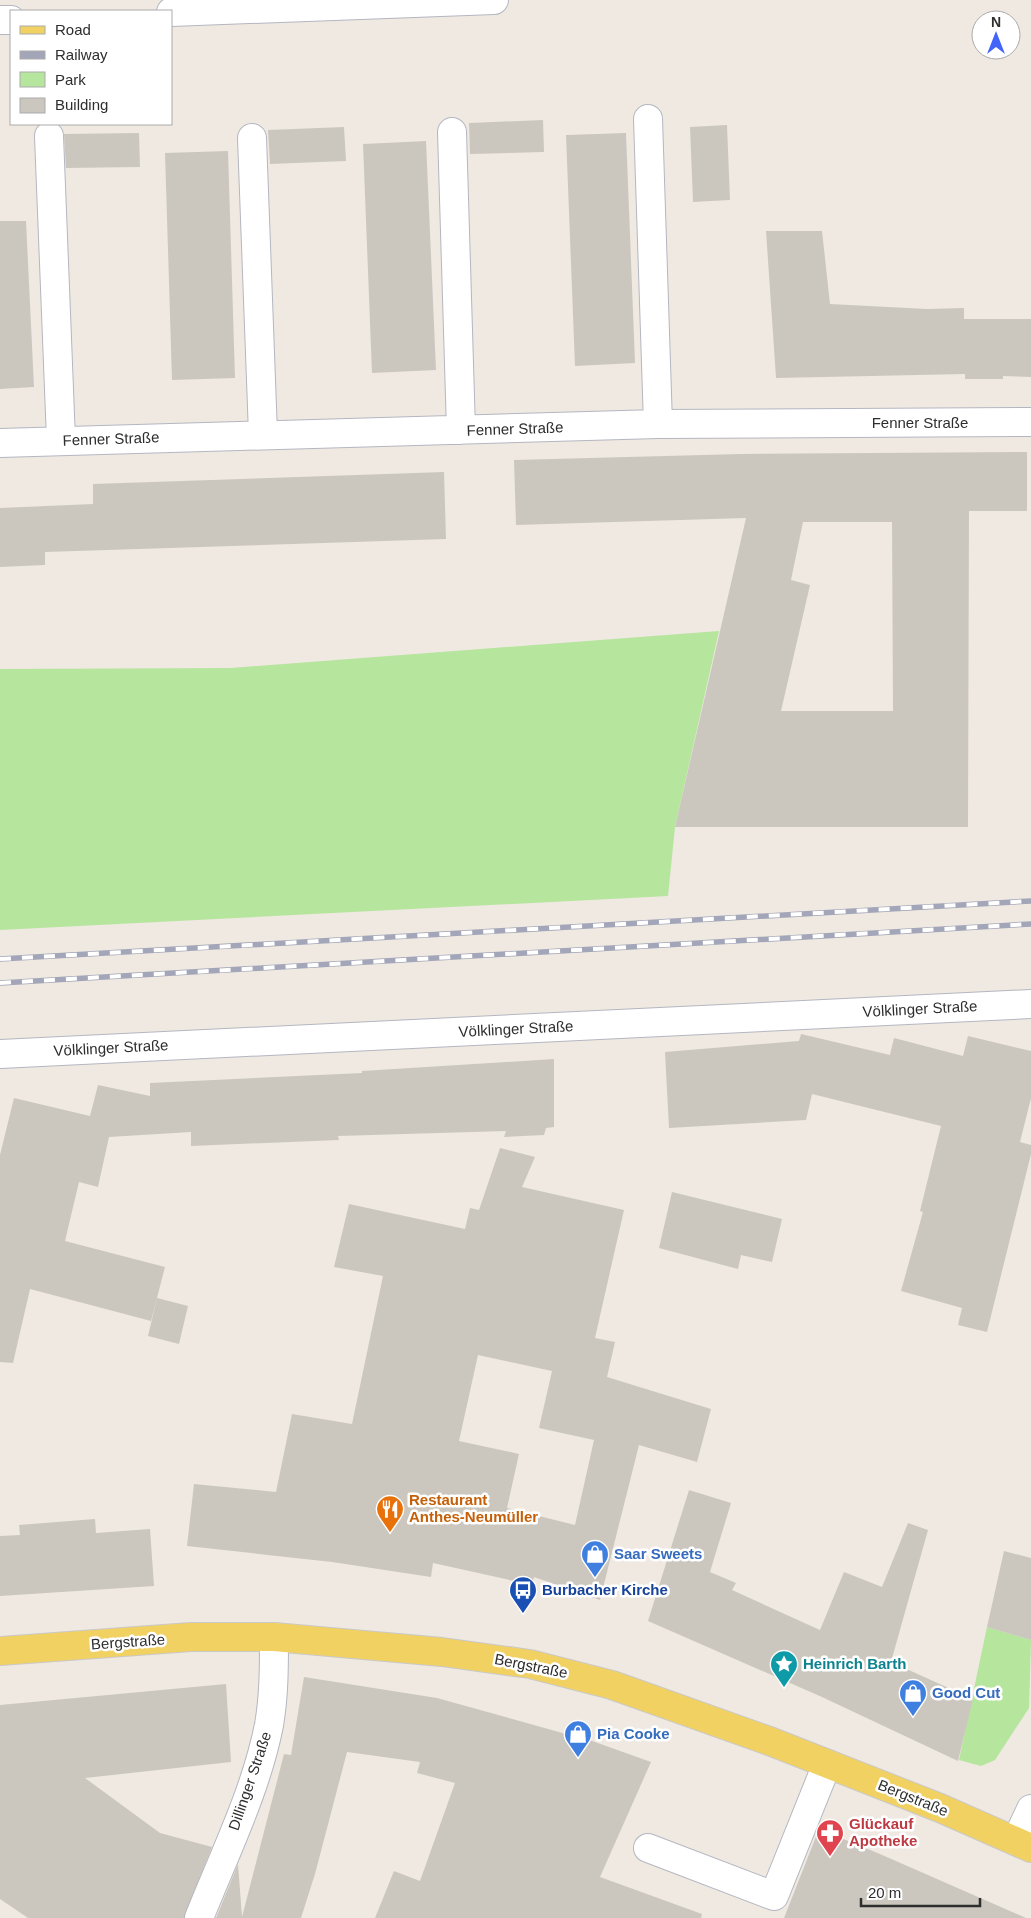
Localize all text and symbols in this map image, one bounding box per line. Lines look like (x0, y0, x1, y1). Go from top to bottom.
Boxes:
legend (10, 10, 172, 125)
north arrow (971, 10, 1021, 60)
text: N (991, 14, 1001, 30)
text: Road (55, 21, 91, 38)
text: Railway (55, 46, 108, 63)
text: Park (55, 71, 86, 88)
text: Building (55, 96, 108, 113)
street label: Fenner Straße (872, 414, 968, 431)
street label: Fenner Straße (466, 418, 564, 439)
street label: Fenner Straße (62, 428, 160, 449)
street label: Völklinger Straße (862, 997, 978, 1020)
street label: Völklinger Straße (458, 1017, 574, 1040)
street label: Völklinger Straße (53, 1036, 169, 1059)
place label: Restaurant Anthes-Neumüller (409, 1491, 538, 1525)
restaurant icon: Restaurant Anthes-Neumüller (375, 1494, 405, 1533)
shop icon: Saar Sweets (580, 1539, 610, 1578)
place label: Saar Sweets (614, 1545, 702, 1562)
bus stop icon: Burbacher Kirche (508, 1575, 538, 1614)
place label: Burbacher Kirche (542, 1581, 668, 1598)
street label: Bergstraße (90, 1630, 166, 1653)
place icon: Heinrich Barth (769, 1649, 799, 1688)
street label: Bergstraße (493, 1650, 569, 1681)
place label: Heinrich Barth (803, 1655, 906, 1672)
shop icon: Good Cut (898, 1678, 928, 1717)
place label: Good Cut (932, 1684, 1000, 1701)
shop icon: Pia Cooke (563, 1719, 593, 1758)
place label: Pia Cooke (597, 1725, 670, 1742)
street label: Dillinger Straße (225, 1729, 274, 1832)
street label: Bergstraße (876, 1776, 951, 1819)
place label: Glückauf Apotheke (849, 1815, 917, 1849)
pharmacy icon: Glückauf Apotheke (815, 1818, 845, 1857)
scale bar (861, 1876, 980, 1908)
text: 20 m (868, 1884, 901, 1901)

